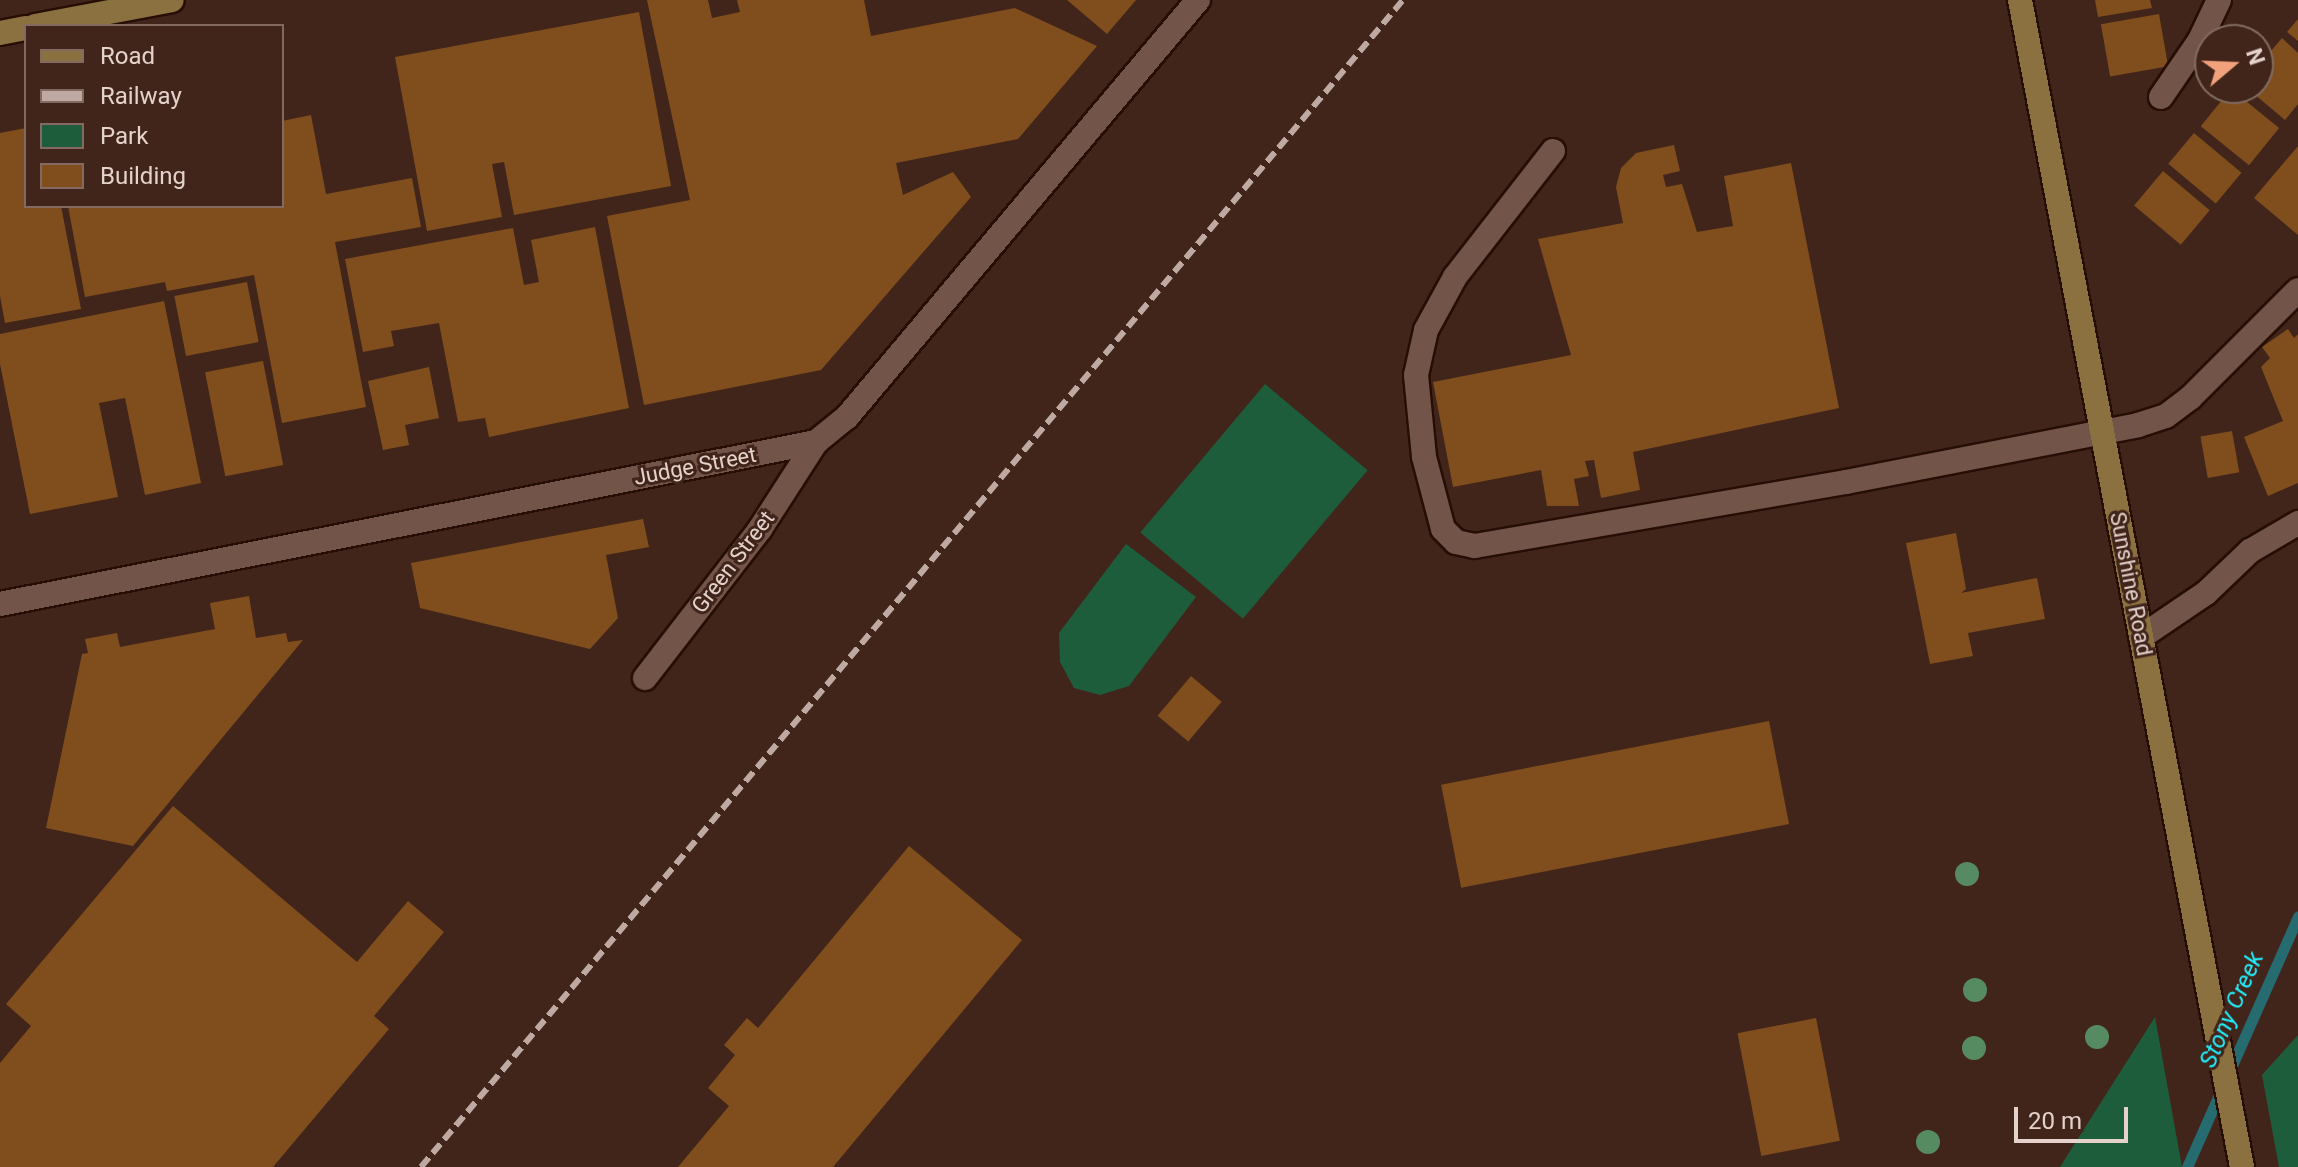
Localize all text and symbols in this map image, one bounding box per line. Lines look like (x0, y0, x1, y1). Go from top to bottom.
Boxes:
legend (24, 24, 284, 208)
north arrow (2194, 24, 2274, 104)
text: Road (100, 42, 155, 70)
text: N (2241, 45, 2270, 68)
text: Railway (100, 82, 182, 110)
text: Park (100, 122, 148, 150)
text: Building (100, 162, 186, 190)
street label: Judge Street (632, 441, 758, 491)
street label: Green Street (686, 506, 780, 618)
street label: Sunshine Road (2104, 510, 2158, 658)
water label: Stony Creek (2194, 948, 2270, 1072)
scale bar (2018, 1091, 2132, 1141)
text: 20 m (2028, 1107, 2082, 1135)

